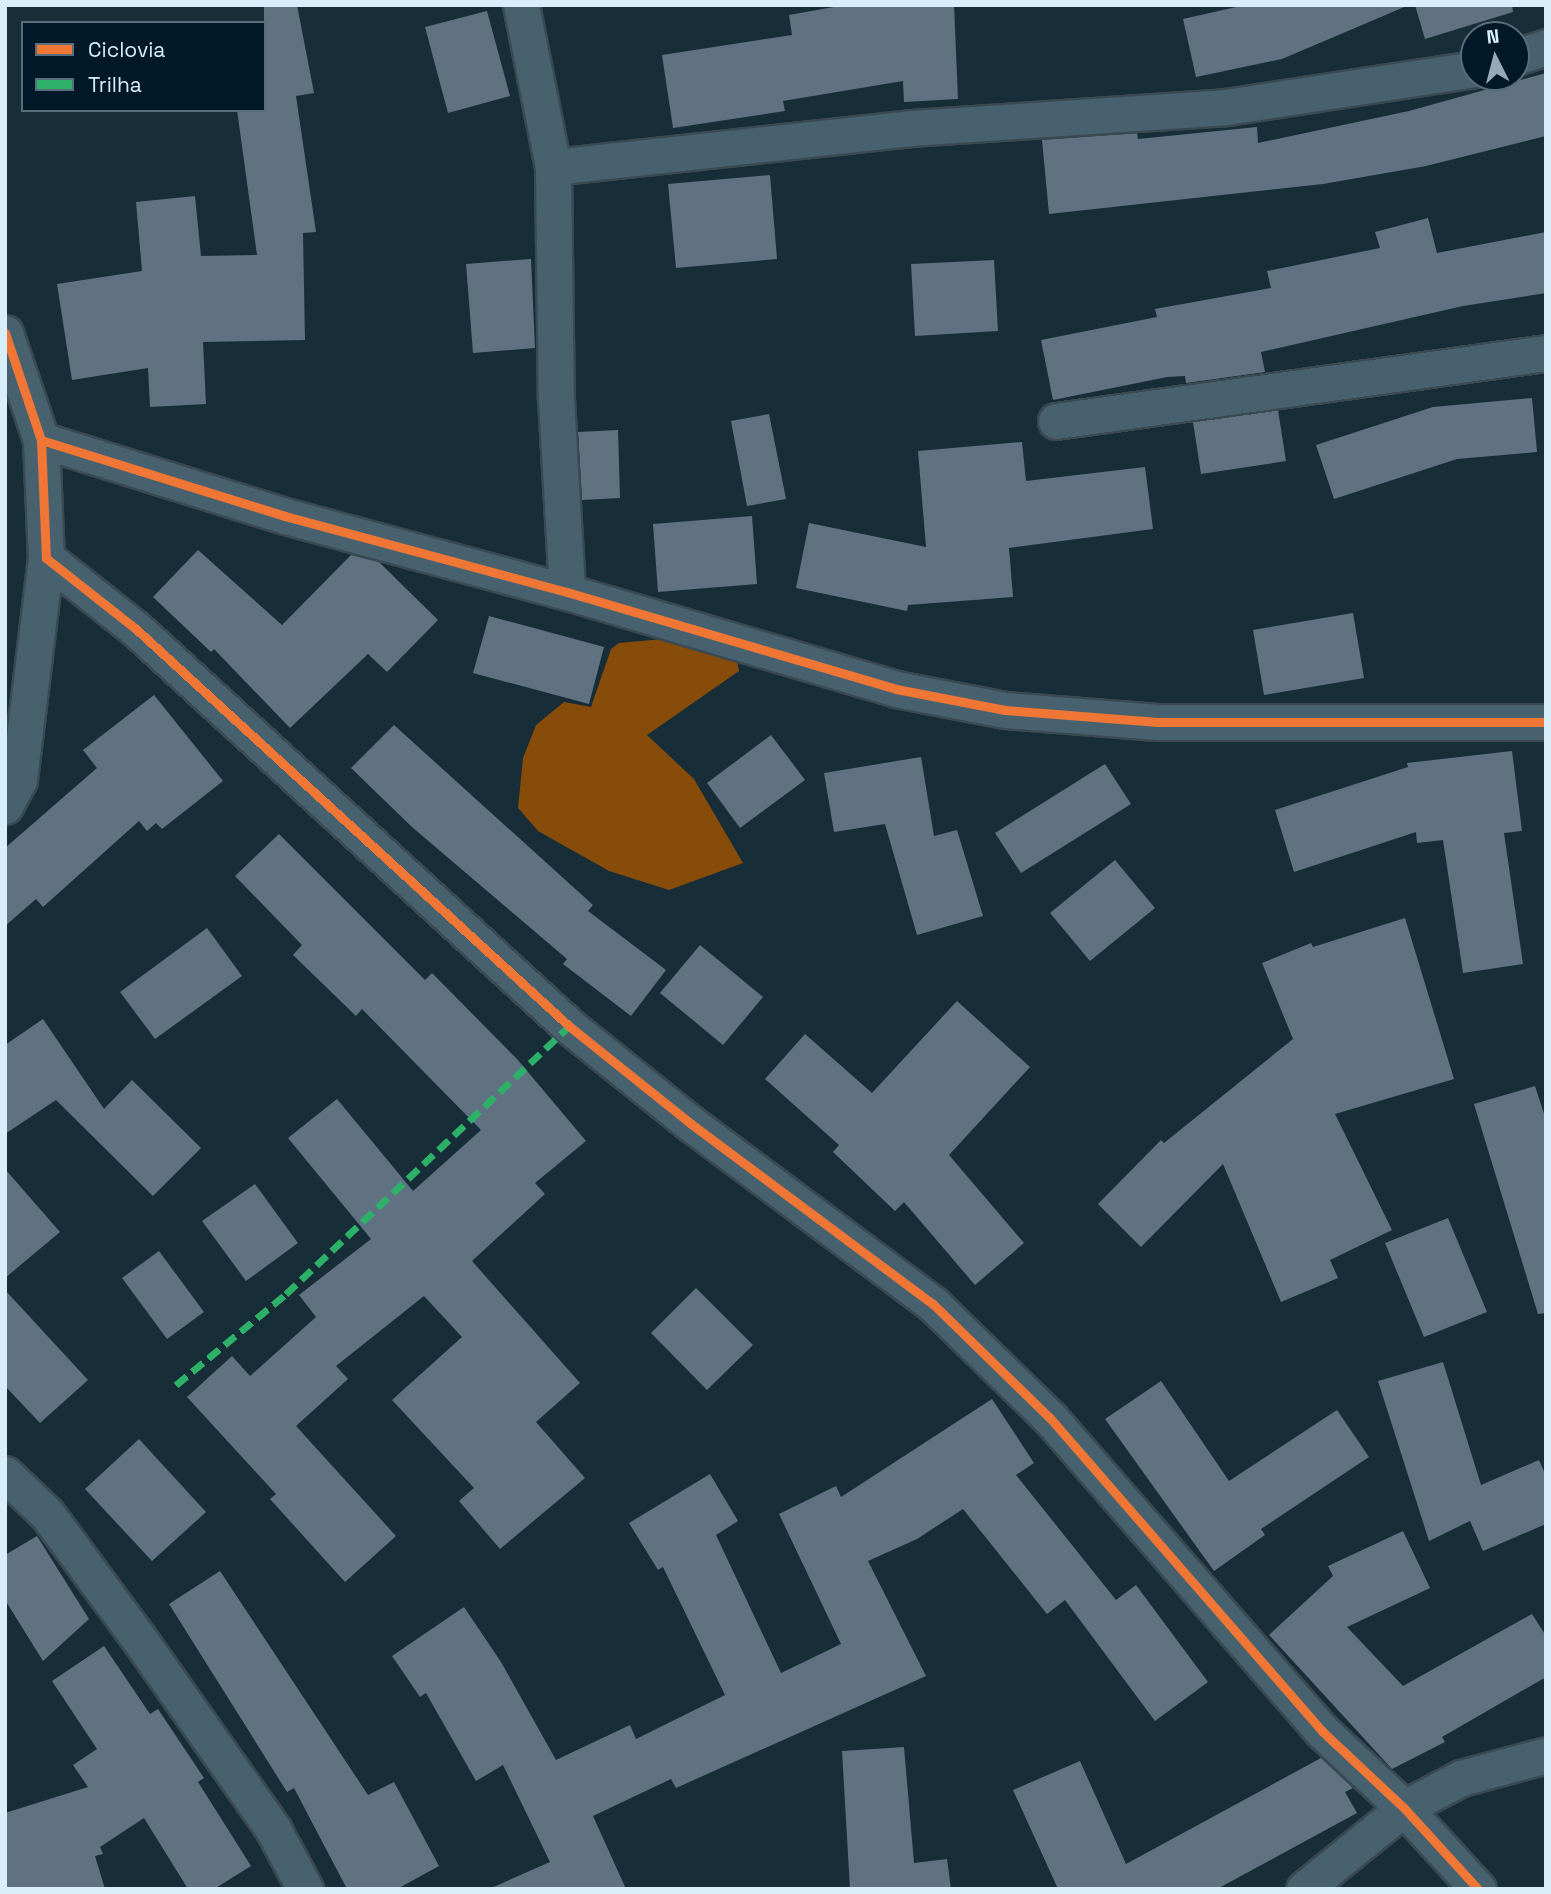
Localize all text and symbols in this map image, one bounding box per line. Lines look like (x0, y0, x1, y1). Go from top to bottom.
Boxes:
legend (21, 21, 266, 112)
north arrow (1460, 21, 1530, 91)
text: N (1485, 24, 1501, 50)
text: Ciclovia (88, 36, 165, 63)
text: Trilha (88, 71, 142, 98)

